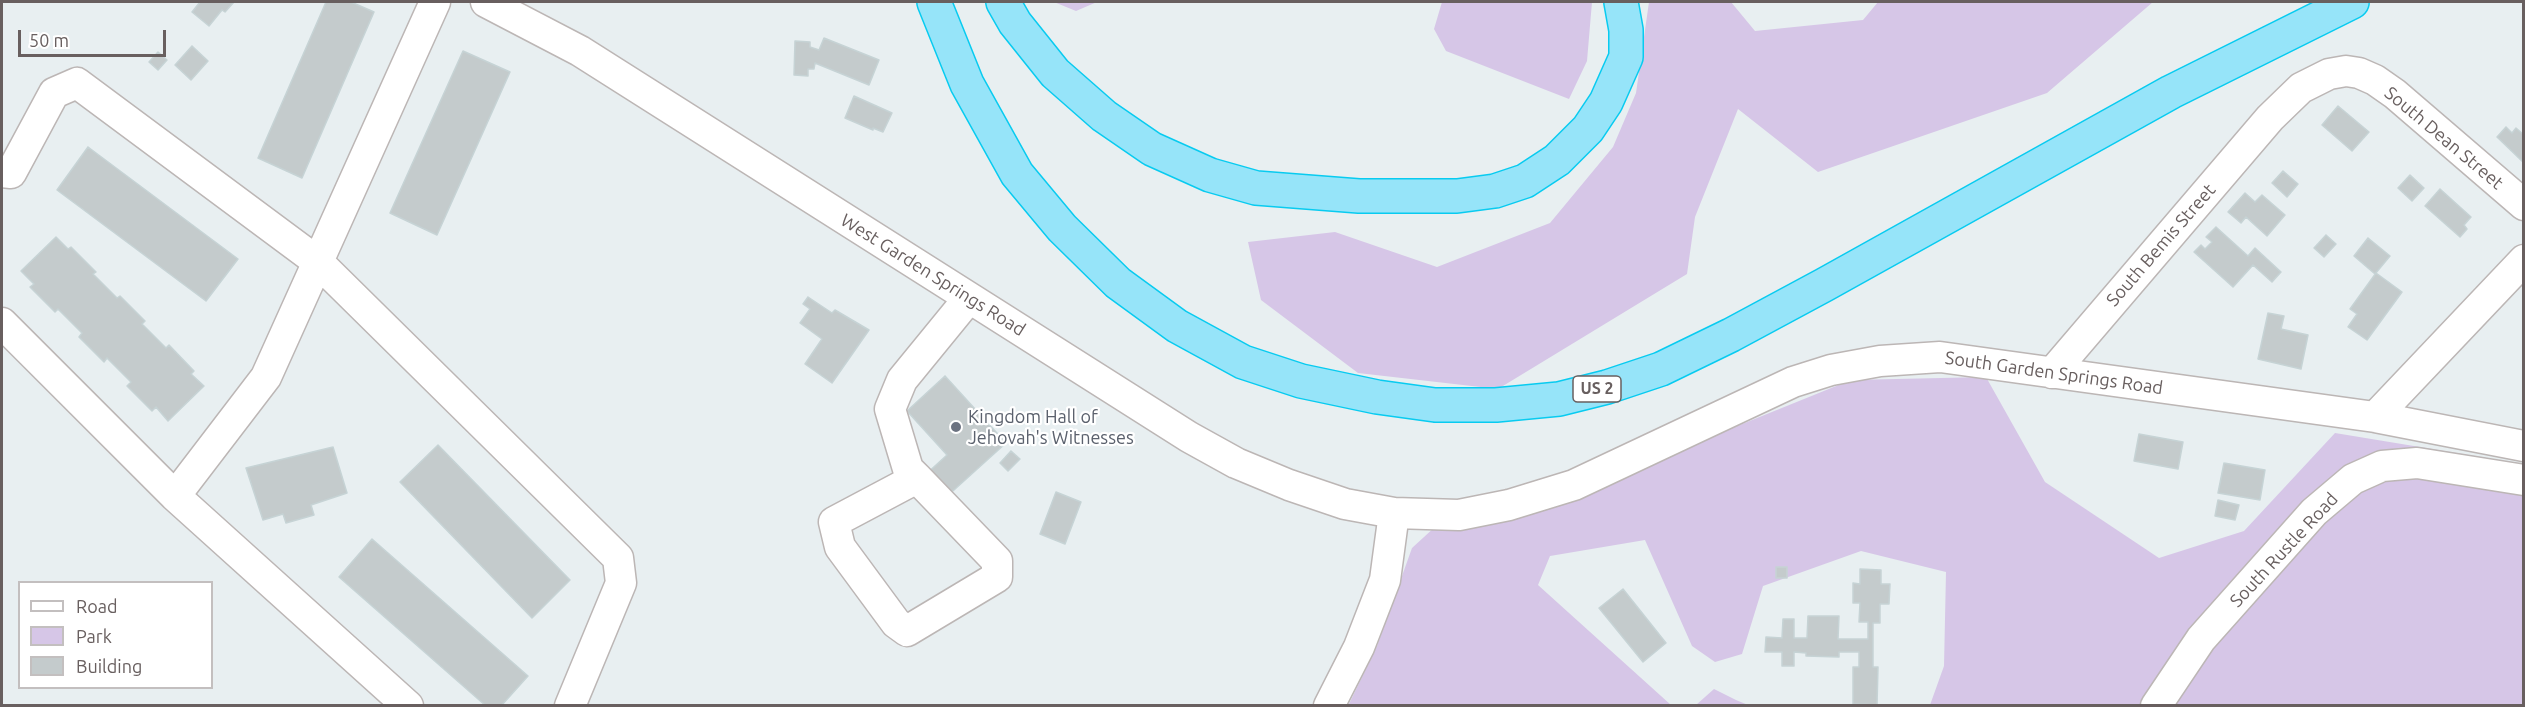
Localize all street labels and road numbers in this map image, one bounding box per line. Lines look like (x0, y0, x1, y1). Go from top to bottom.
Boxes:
street label: South Dean Street (2380, 82, 2508, 194)
street label: South Bemis Street (2102, 179, 2220, 311)
street label: West Garden Springs Road (837, 209, 1029, 341)
street label: South Garden Springs Road (1944, 347, 2164, 399)
road number: US 2 (1573, 376, 1621, 402)
street label: South Rustle Road (2226, 488, 2342, 612)

